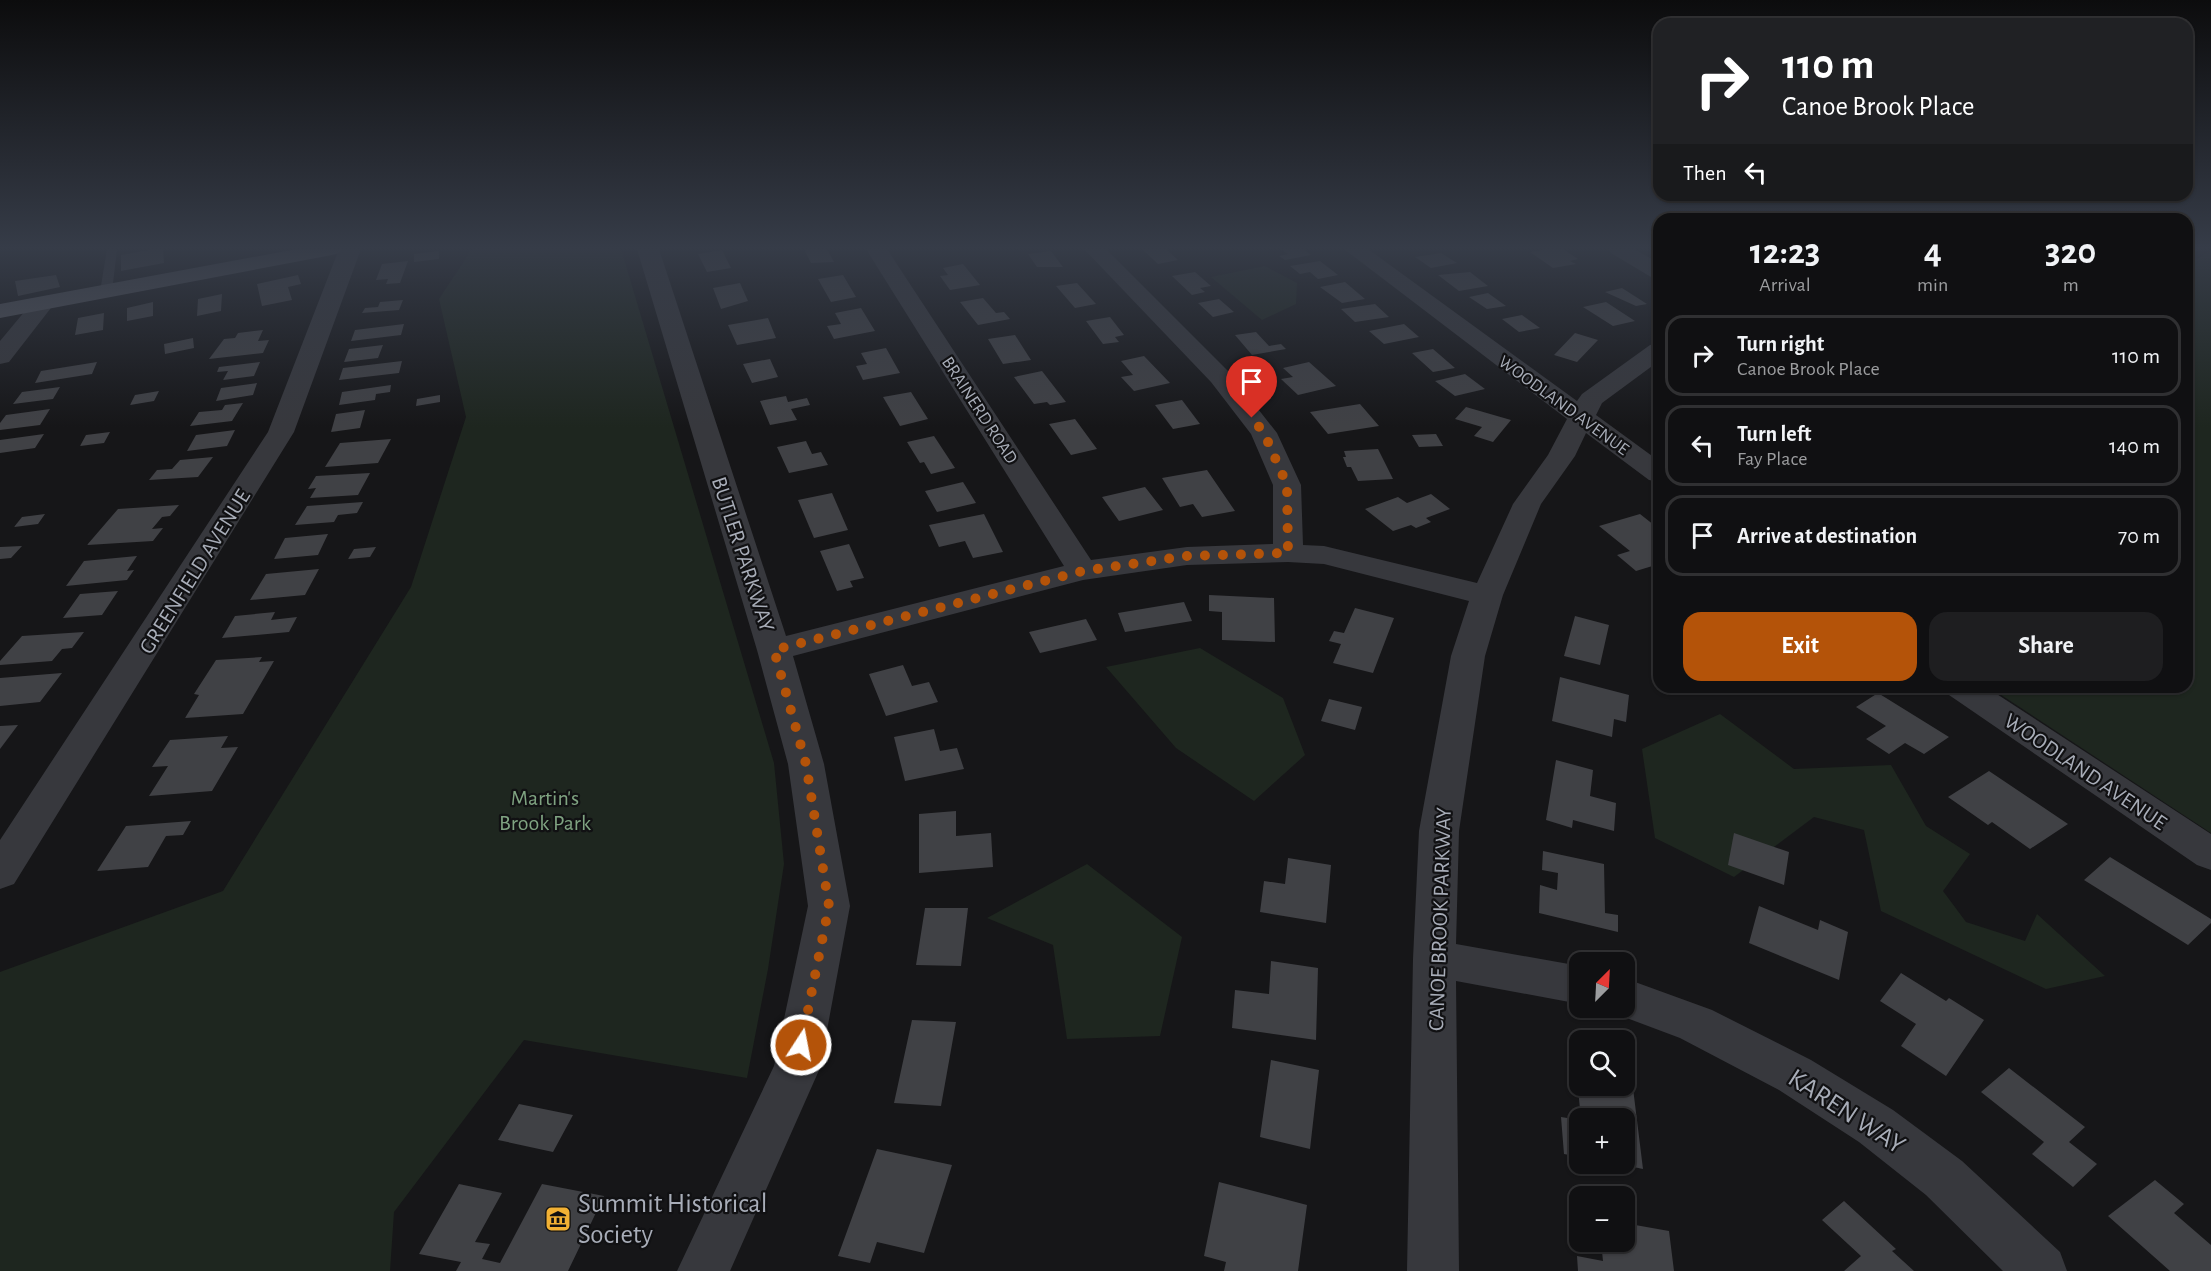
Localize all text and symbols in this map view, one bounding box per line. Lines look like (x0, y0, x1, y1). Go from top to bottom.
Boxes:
icon: right (1683, 42, 1761, 120)
text: 110 m (1782, 44, 1874, 86)
text: Canoe Brook Place (1782, 93, 1975, 120)
icon: left (1739, 156, 1772, 189)
text: Then (1683, 162, 1727, 184)
text: 12:23 (1750, 234, 1820, 270)
text: 4 (1924, 234, 1942, 270)
text: 320 (2045, 234, 2096, 270)
text: Arrival (1759, 275, 1811, 295)
text: min (1917, 275, 1948, 295)
text: m (2063, 275, 2079, 295)
text: Turn right (1737, 333, 1824, 355)
icon: right (1686, 339, 1719, 372)
text: 110 m (2112, 345, 2160, 367)
street label: WOODLAND AVENUE (1495, 353, 1632, 459)
street label: BRAINERD ROAD (938, 354, 1020, 467)
pin (1226, 356, 1277, 418)
text: Canoe Brook Place (1737, 359, 1880, 379)
icon: arrive (1235, 365, 1268, 398)
text: Turn left (1737, 423, 1811, 445)
icon: left (1686, 429, 1719, 462)
text: 140 m (2109, 435, 2160, 457)
text: Fay Place (1737, 449, 1807, 469)
street label: BUTLER PARKWAY (708, 474, 779, 635)
street label: GREENFIELD AVENUE (135, 485, 255, 658)
icon: arrive (1686, 519, 1719, 552)
text: Arrive at destination (1737, 525, 1917, 547)
text: 70 m (2118, 525, 2160, 547)
button: Exit (1683, 612, 1917, 681)
button: Share (1929, 612, 2163, 681)
street label: WOODLAND AVENUE (2000, 709, 2171, 835)
park label: Martin's Brook Park (499, 787, 591, 834)
street label: CANOE BROOK PARKWAY (1425, 806, 1455, 1031)
north arrow (1569, 952, 1635, 1018)
map controls (1569, 952, 1635, 1252)
position arrow (769, 1013, 833, 1077)
button: search (1569, 1030, 1635, 1096)
street label: KAREN WAY (1783, 1064, 1910, 1159)
button: + (1569, 1108, 1635, 1174)
button: − (1569, 1186, 1635, 1252)
place label: Summit Historical Society (578, 1190, 768, 1249)
museum icon: Summit Historical Society (543, 1204, 573, 1234)

